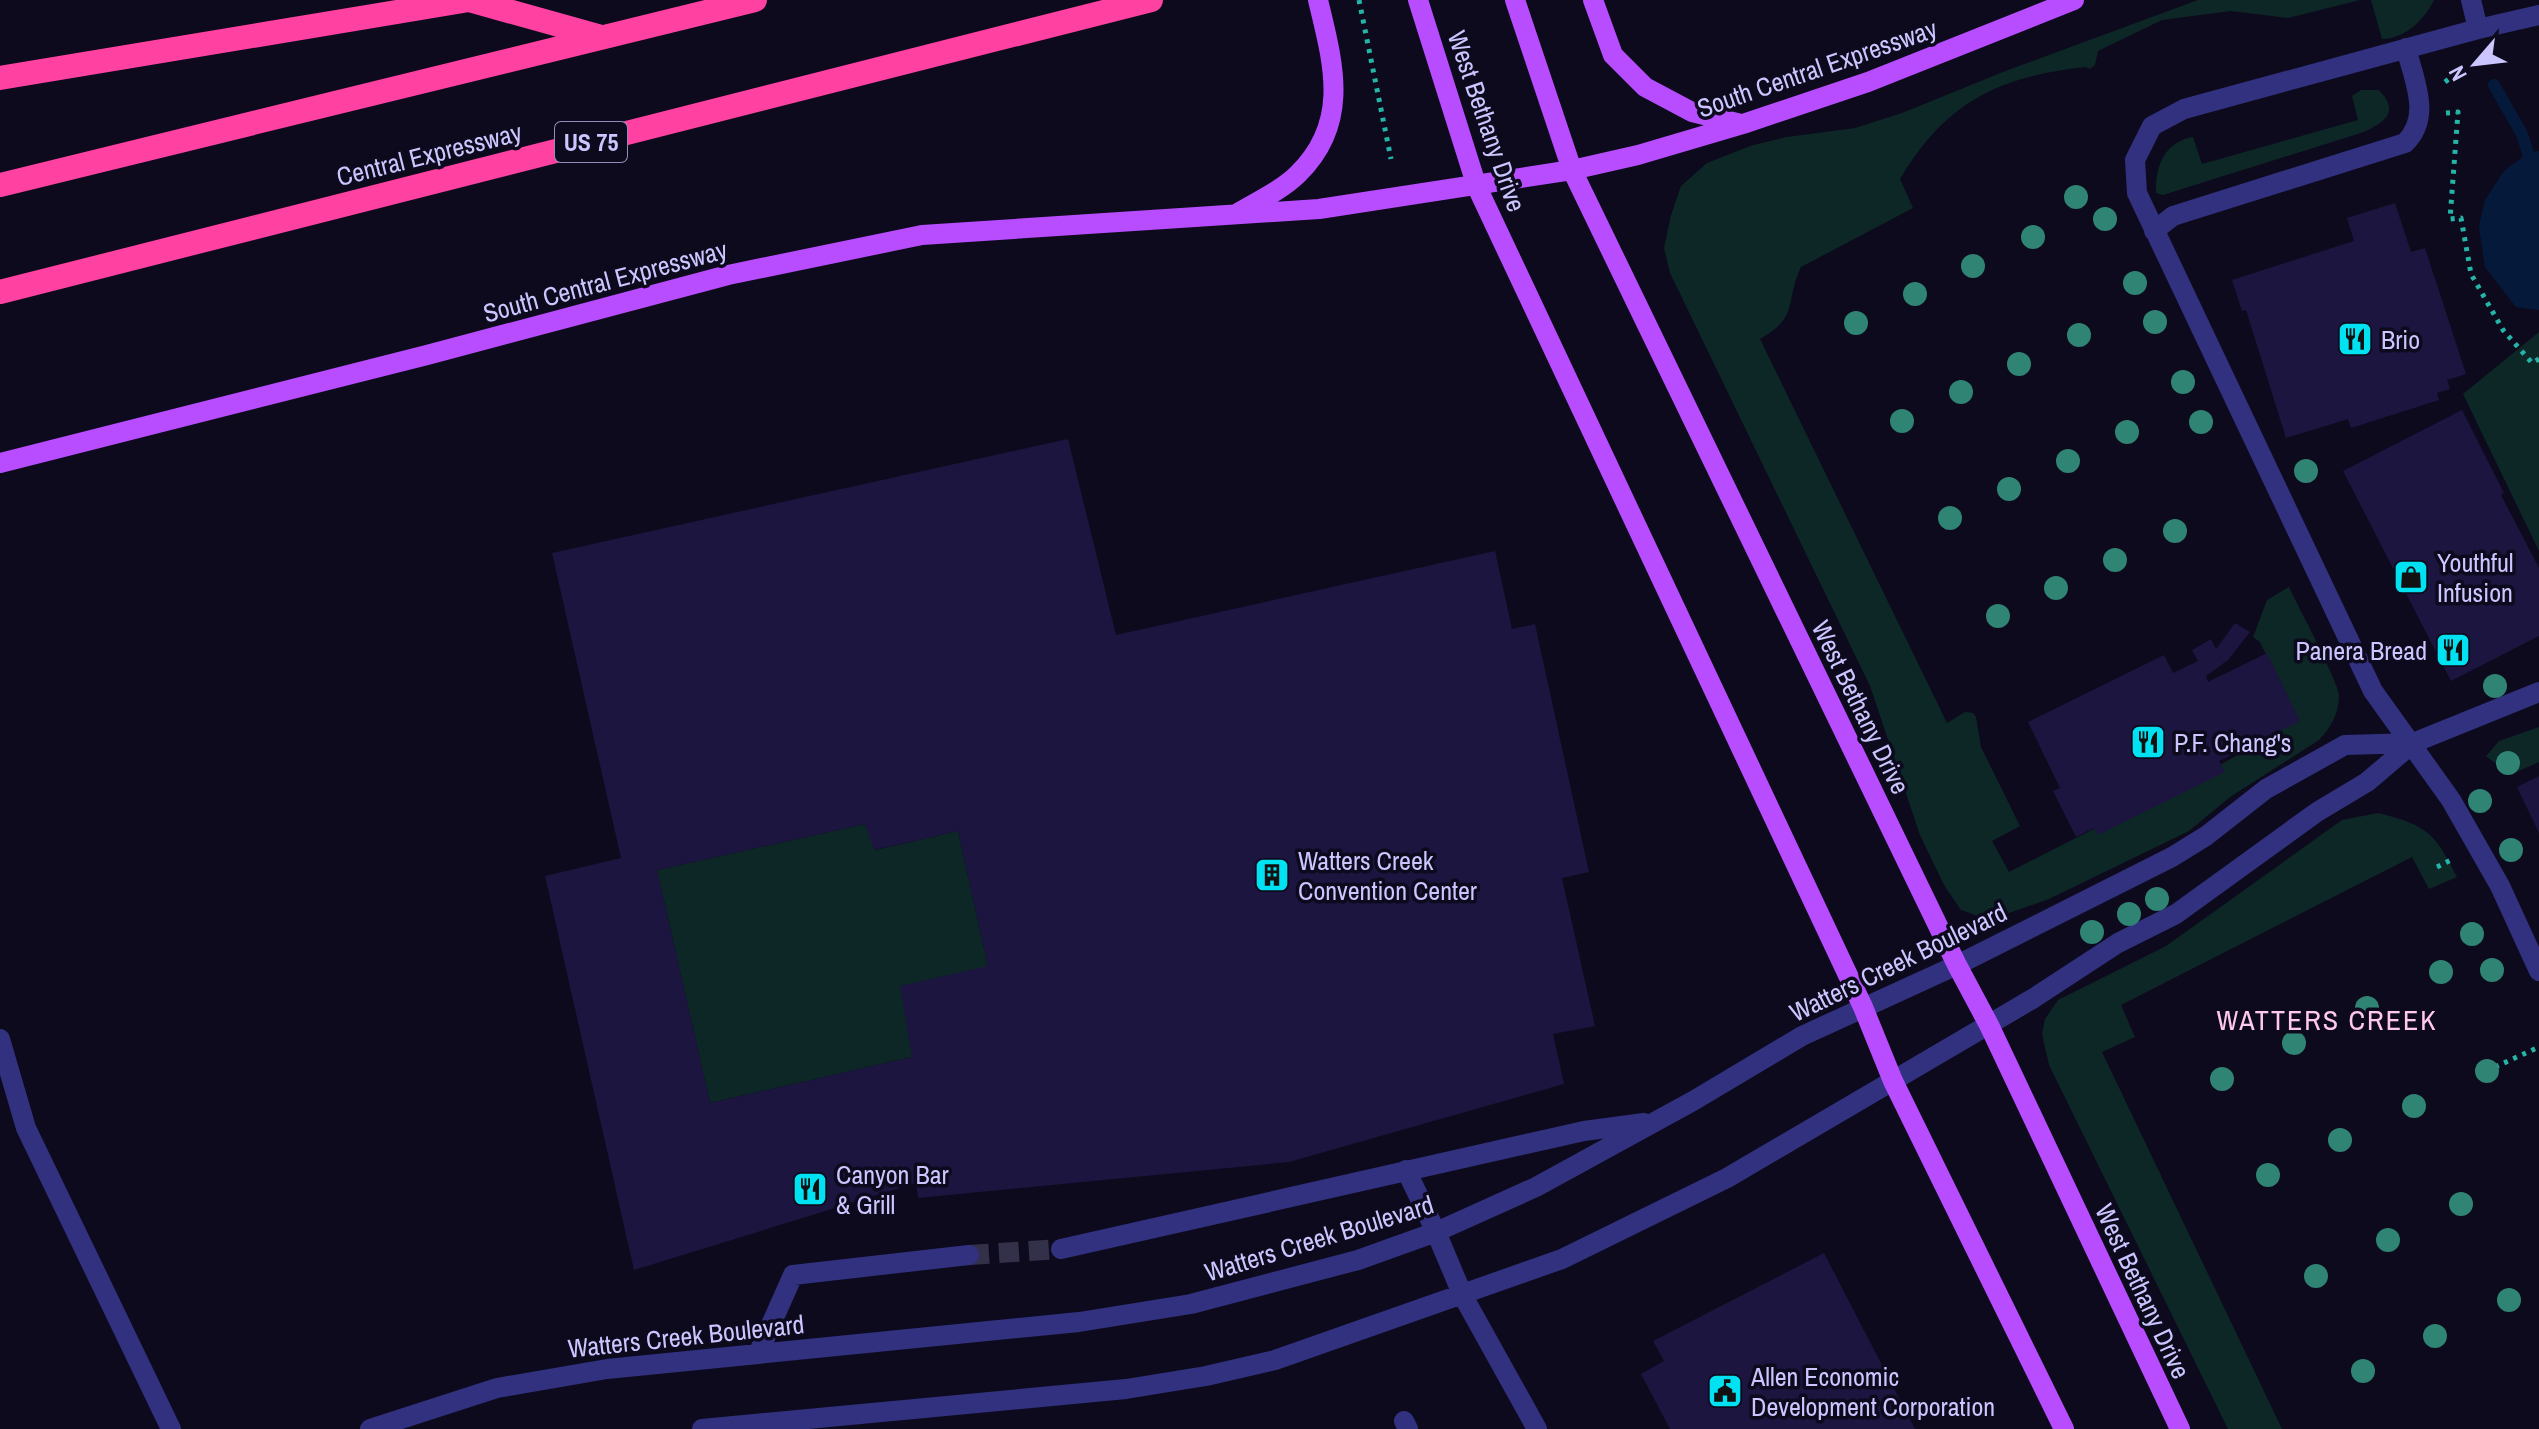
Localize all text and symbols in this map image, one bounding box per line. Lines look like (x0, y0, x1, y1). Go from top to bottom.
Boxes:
street label: South Central Expressway (1693, 10, 1942, 125)
north arrow (2435, 24, 2515, 104)
street label: West Bethany Drive (1440, 26, 1534, 216)
text: N (2441, 61, 2474, 86)
street label: Central Expressway (333, 114, 526, 194)
road number: US 75 (555, 122, 627, 162)
street label: South Central Expressway (479, 231, 731, 330)
restaurant icon: Brio (2336, 320, 2374, 358)
place label: Brio (2381, 322, 2420, 357)
place label: Youthful Infusion (2437, 545, 2514, 610)
shop icon: Youthful Infusion (2392, 558, 2430, 596)
street label: West Bethany Drive (1804, 614, 1918, 800)
restaurant icon: Panera Bread (2434, 631, 2472, 669)
place label: Panera Bread (2295, 633, 2427, 668)
restaurant icon: P.F. Chang's (2129, 723, 2167, 761)
place label: P.F. Chang's (2174, 725, 2292, 760)
place label: Watters Creek Convention Center (1298, 843, 1477, 908)
building icon: Watters Creek Convention Center (1253, 856, 1291, 894)
street label: Watters Creek Boulevard (1784, 894, 2012, 1030)
district label: WATTERS CREEK (2216, 1001, 2438, 1039)
place label: Canyon Bar & Grill (836, 1157, 949, 1222)
restaurant icon: Canyon Bar & Grill (791, 1170, 829, 1208)
street label: Watters Creek Boulevard (1200, 1187, 1438, 1289)
street label: West Bethany Drive (2087, 1198, 2199, 1384)
street label: Watters Creek Boulevard (566, 1306, 806, 1366)
place label: Allen Economic Development Corporation (1750, 1359, 1995, 1424)
public building icon: Allen Economic Development Corporation (1706, 1372, 1744, 1410)

